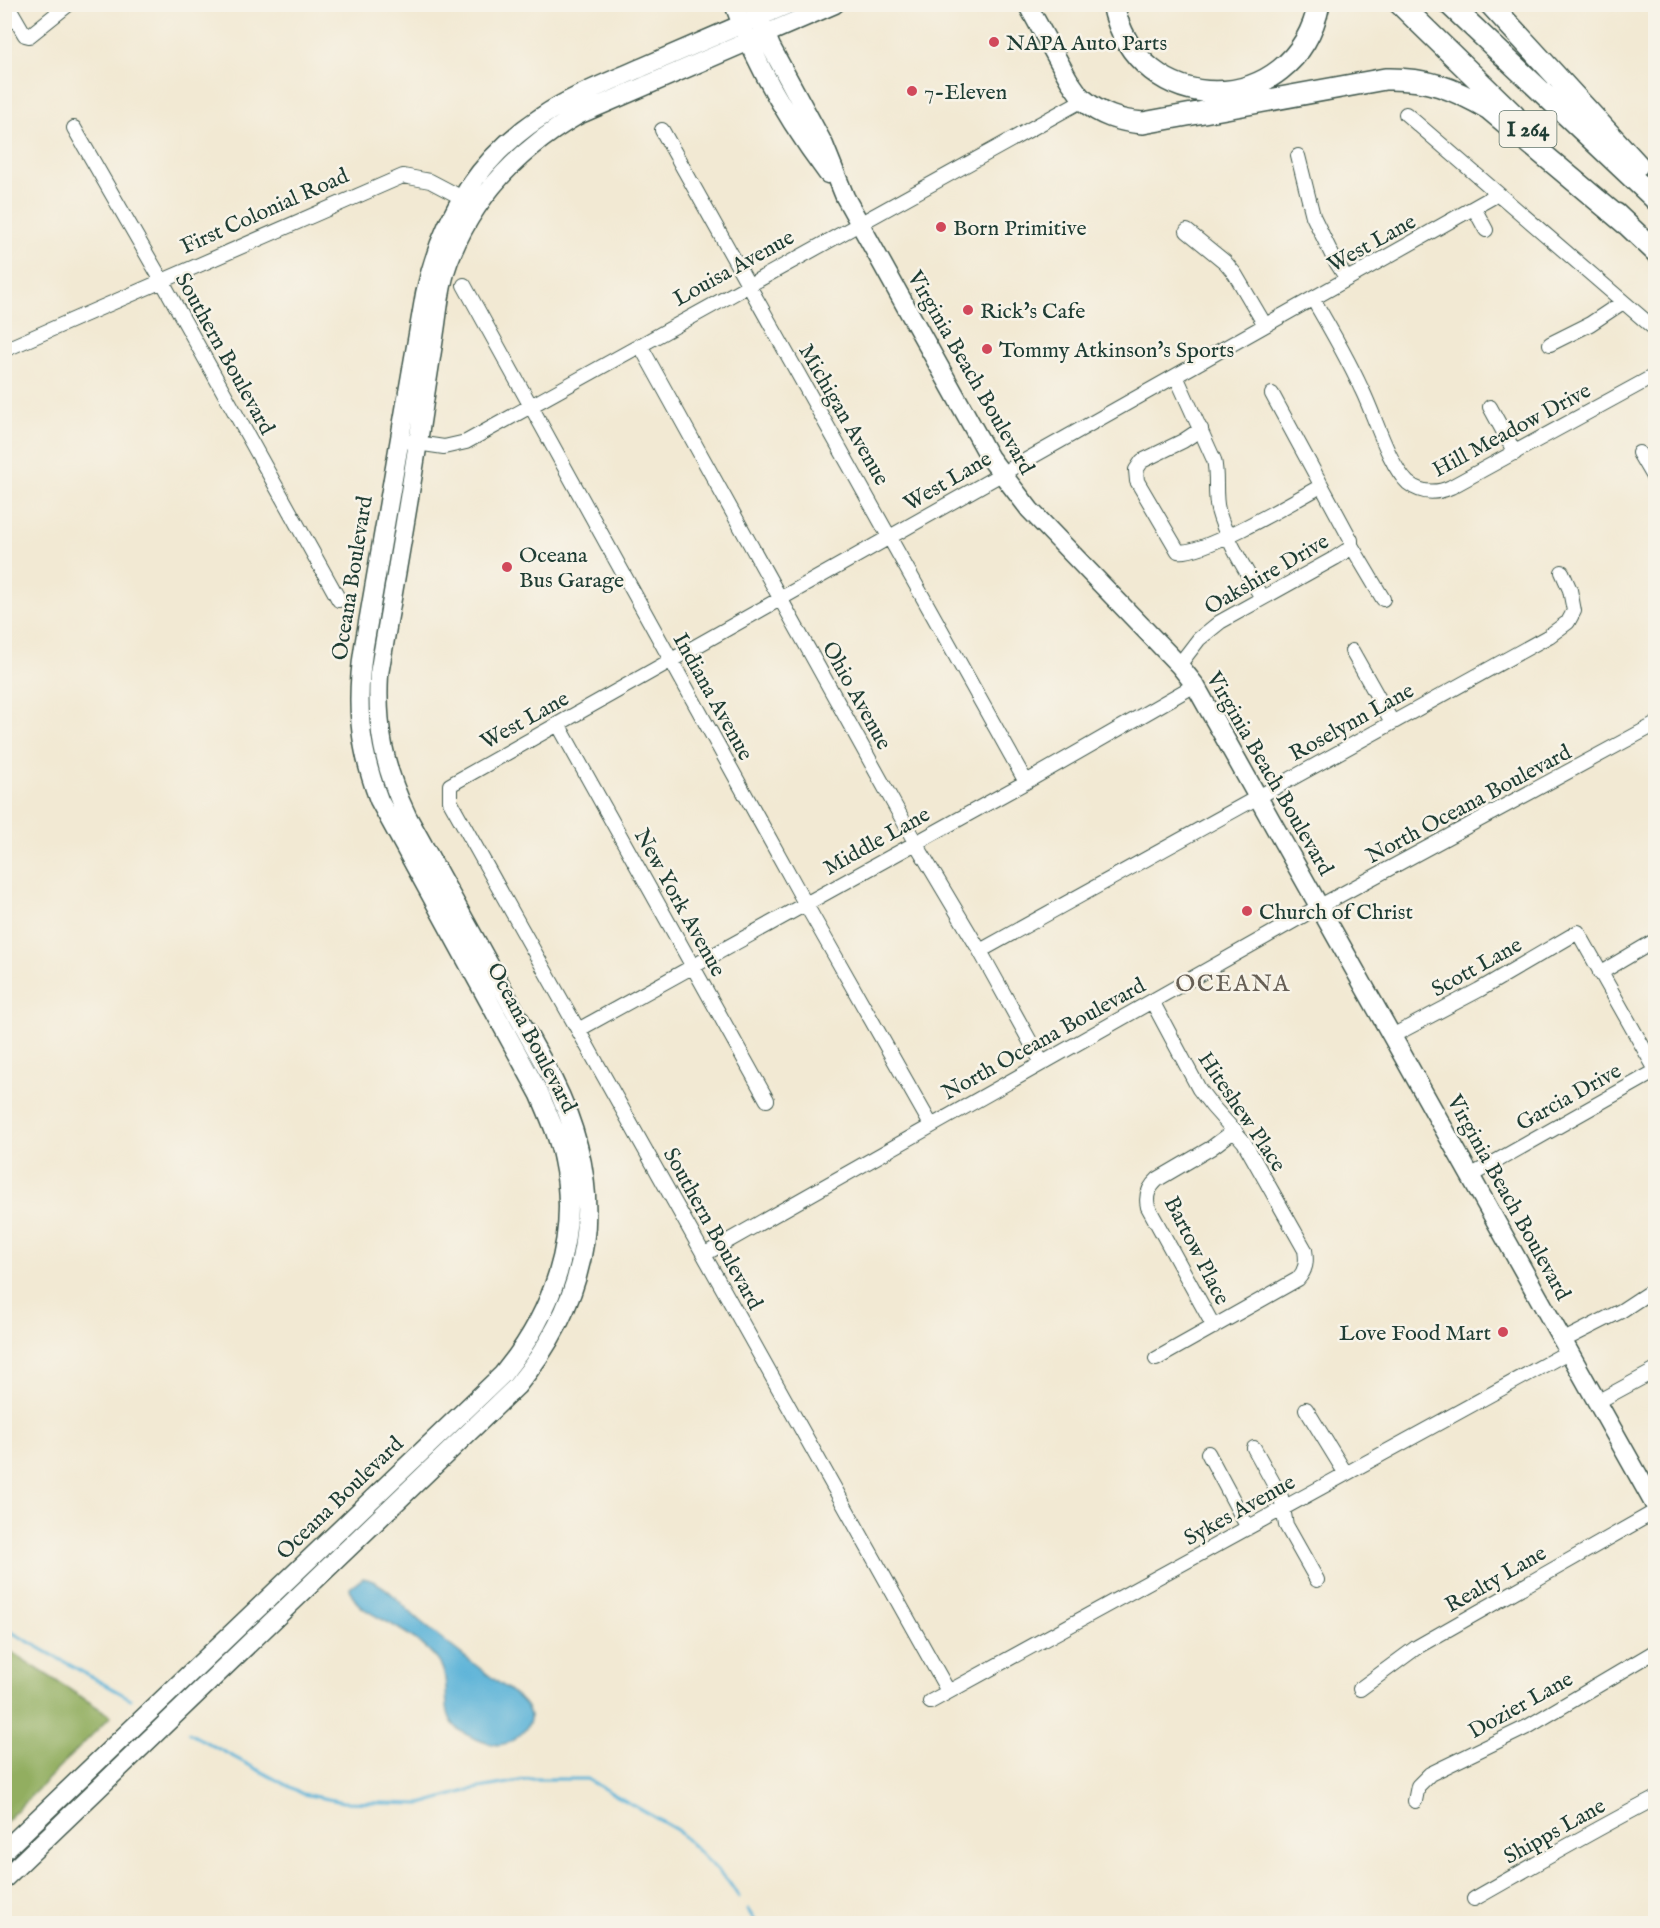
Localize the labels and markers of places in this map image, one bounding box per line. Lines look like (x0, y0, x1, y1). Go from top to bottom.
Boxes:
place label: NAPA Auto Parts (1006, 30, 1167, 58)
marker: NAPA Auto Parts (987, 35, 1001, 49)
place label: 7-Eleven (924, 79, 1008, 107)
marker: 7-Eleven (905, 84, 919, 98)
place label: Born Primitive (953, 215, 1087, 243)
marker: Born Primitive (934, 220, 948, 234)
place label: Rick's Cafe (980, 298, 1085, 326)
marker: Rick's Cafe (961, 303, 975, 317)
place label: Tommy Atkinson's Sports (999, 337, 1234, 365)
marker: Tommy Atkinson's Sports (980, 342, 994, 356)
place label: Oceana Bus Garage (519, 542, 624, 595)
marker: Oceana Bus Garage (500, 560, 514, 574)
place label: Church of Christ (1259, 899, 1413, 927)
marker: Church of Christ (1240, 904, 1254, 918)
place label: Love Food Mart (1339, 1320, 1491, 1348)
marker: Love Food Mart (1496, 1325, 1510, 1339)

